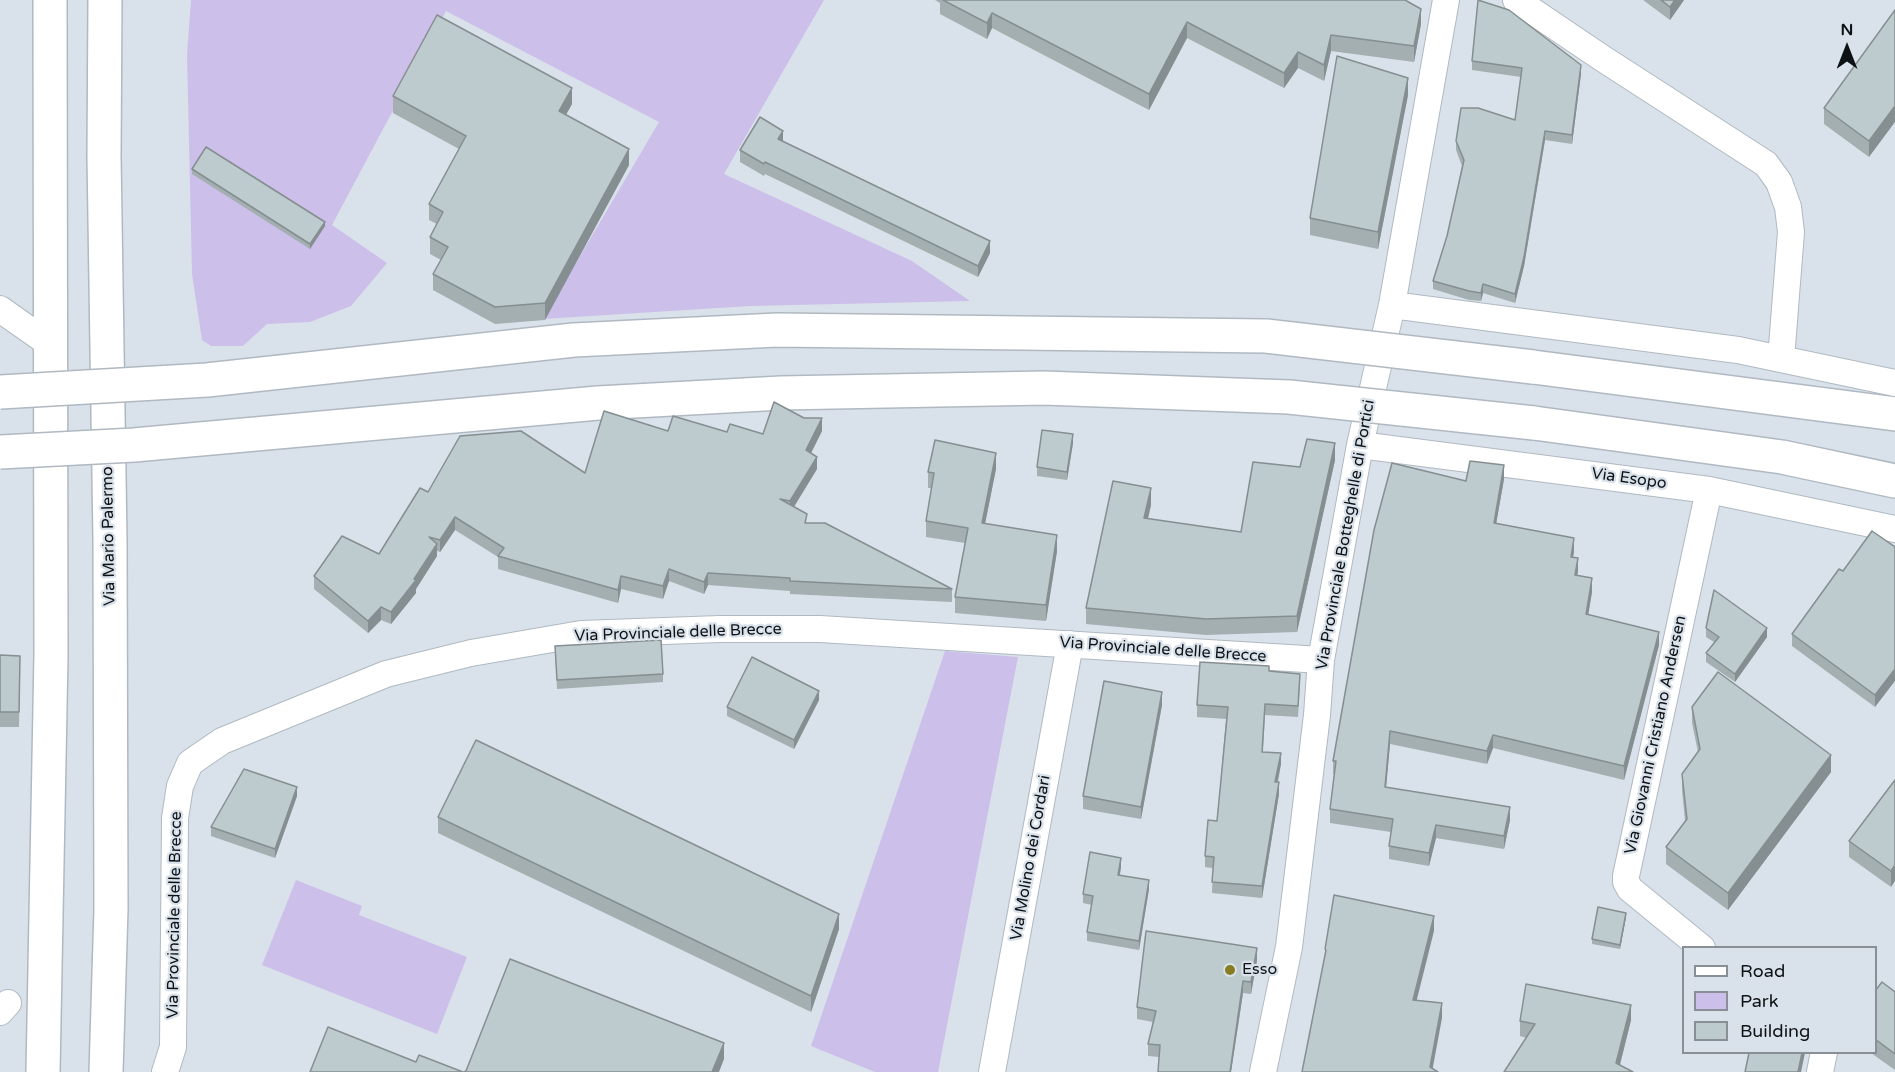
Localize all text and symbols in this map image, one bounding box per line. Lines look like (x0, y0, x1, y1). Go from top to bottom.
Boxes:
north arrow (1817, 18, 1877, 78)
text: N (1841, 20, 1853, 40)
street label: Via Provinciale Botteghelle di Portici (1313, 398, 1379, 672)
street label: Via Esopo (1590, 464, 1668, 494)
street label: Via Mario Palermo (98, 466, 120, 606)
street label: Via Giovanni Cristiano Andersen (1621, 614, 1691, 856)
street label: Via Provinciale delle Brecce (574, 620, 782, 646)
street label: Via Provinciale delle Brecce (1059, 633, 1267, 667)
street label: Via Molino dei Cordari (1007, 774, 1055, 942)
street label: Via Provinciale delle Brecce (164, 811, 186, 1019)
legend (1682, 946, 1877, 1054)
place label: Esso (1242, 960, 1277, 980)
text: Road (1740, 960, 1785, 982)
marker: Esso (1223, 963, 1237, 977)
text: Park (1740, 990, 1778, 1012)
text: Building (1740, 1020, 1810, 1042)

